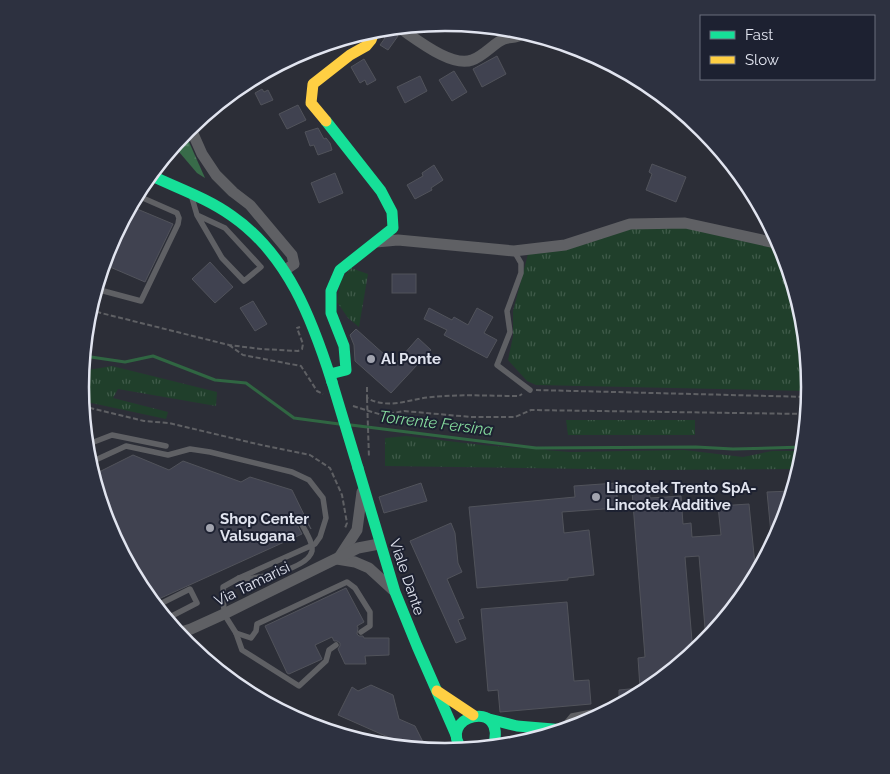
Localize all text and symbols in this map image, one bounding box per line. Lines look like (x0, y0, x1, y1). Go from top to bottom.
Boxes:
legend (700, 15, 875, 80)
text: Fast (745, 26, 773, 44)
text: Slow (745, 51, 779, 69)
place label: Al Ponte (381, 350, 441, 368)
marker: Al Ponte (365, 353, 377, 365)
water label: Torrente Fersina (378, 407, 494, 439)
place label: Lincotek Trento SpA- Lincotek Additive (606, 479, 757, 514)
marker: Lincotek Trento SpA- Lincotek Additive (590, 491, 602, 503)
place label: Shop Center Valsugana (220, 510, 309, 545)
marker: Shop Center Valsugana (204, 522, 216, 534)
street label: Viale Dante (386, 536, 429, 618)
street label: Via Tamarisi (211, 558, 293, 610)

